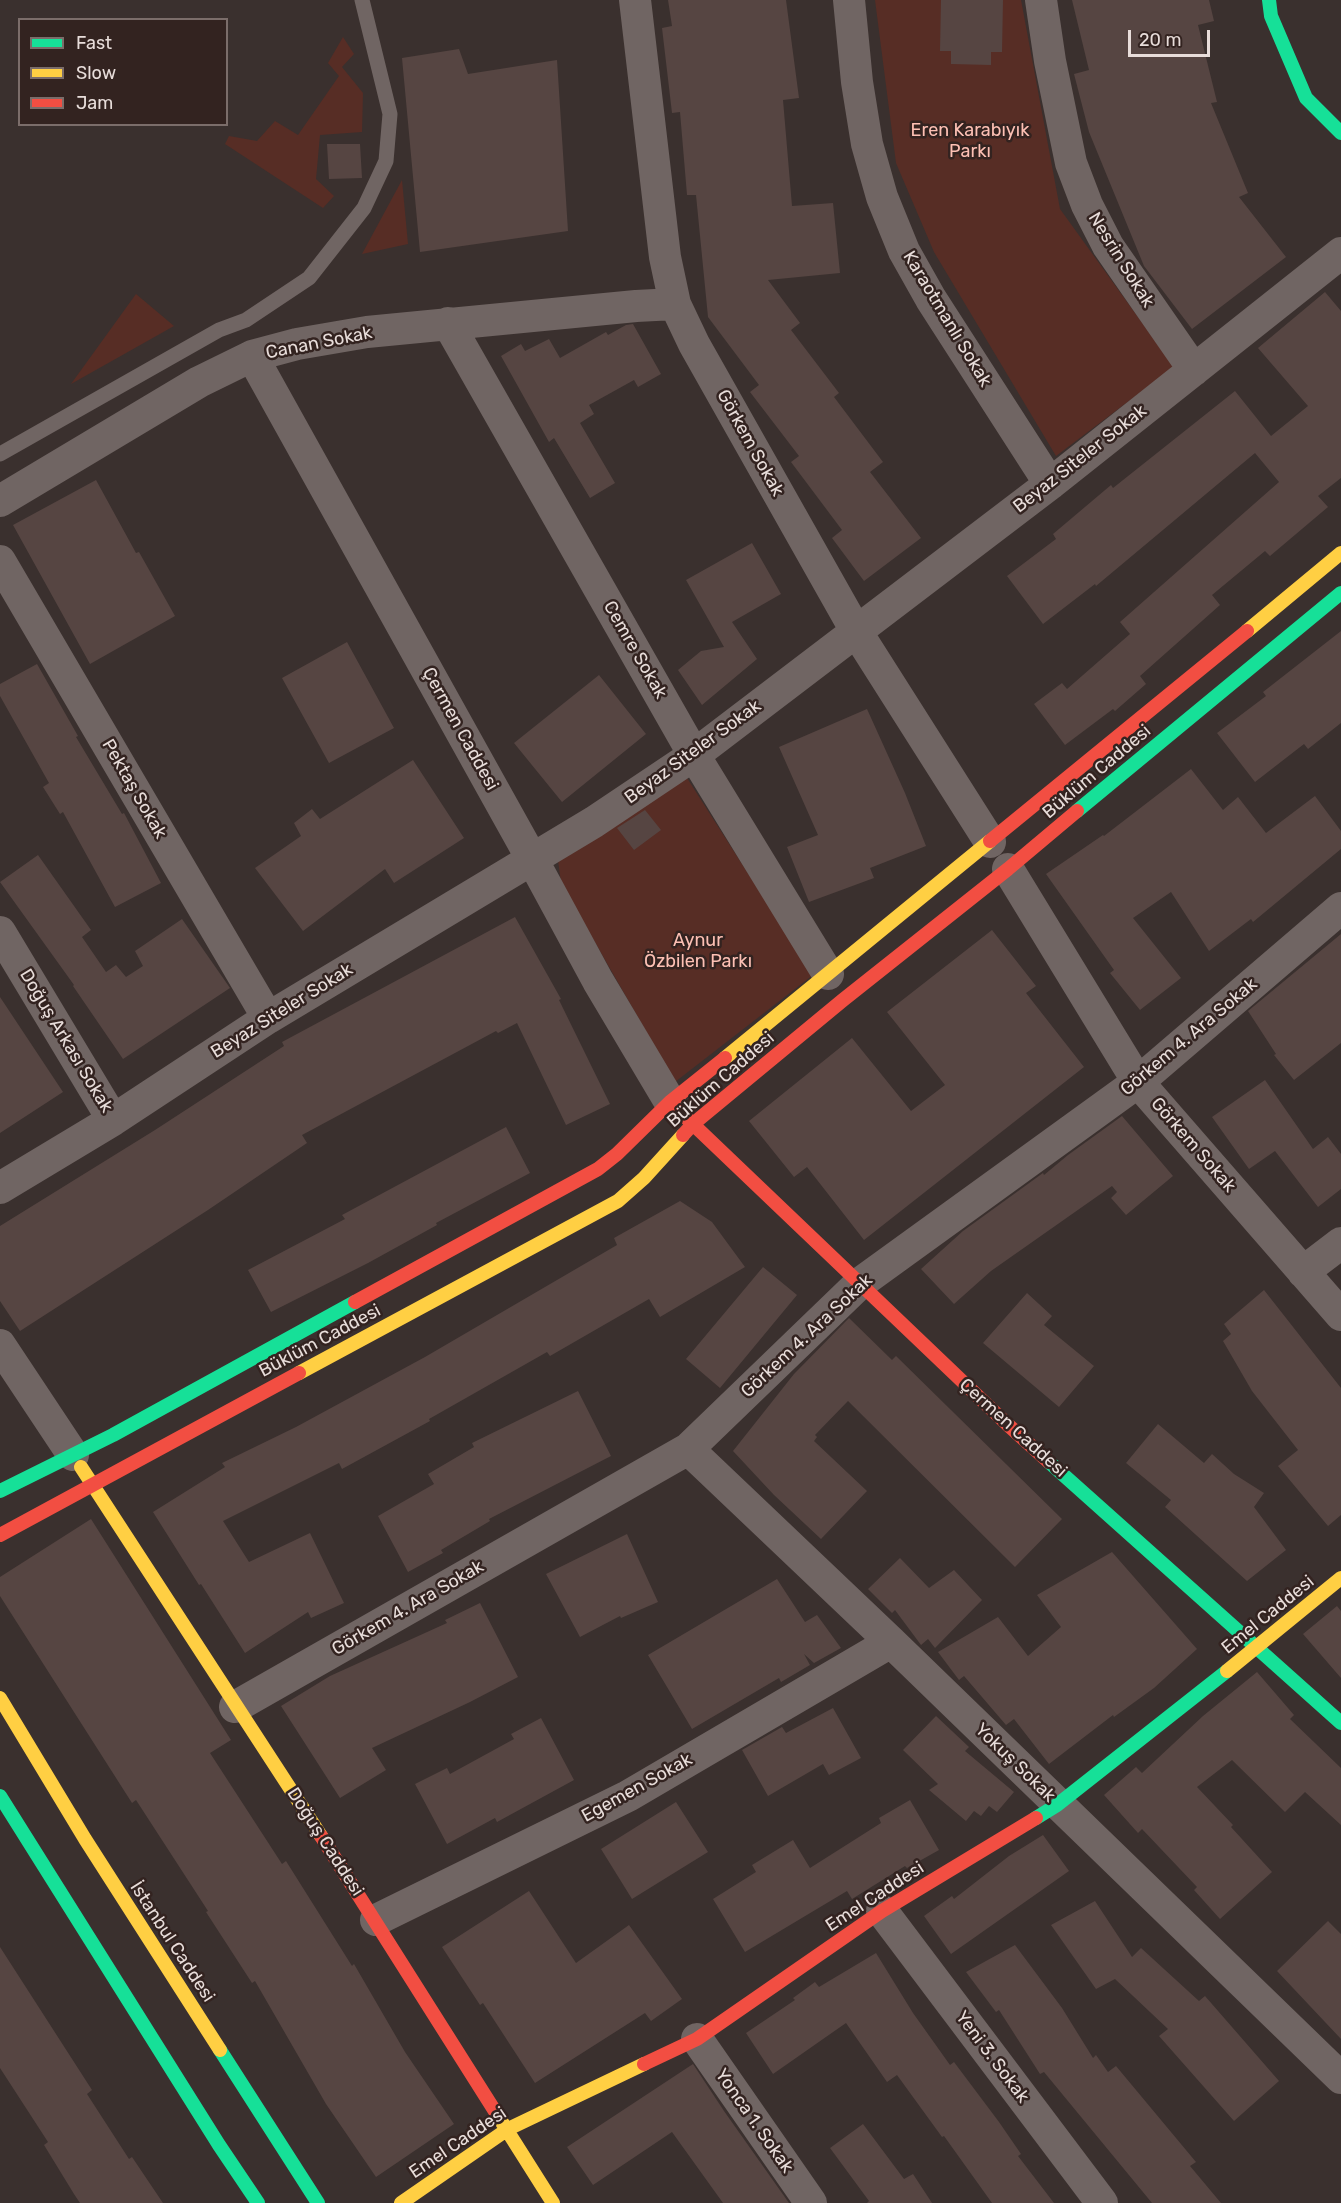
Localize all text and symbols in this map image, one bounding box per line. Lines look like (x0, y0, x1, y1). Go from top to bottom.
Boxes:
legend (18, 18, 228, 126)
scale bar (1131, 18, 1214, 56)
text: 20 m (1139, 29, 1181, 51)
text: Fast (76, 32, 112, 54)
text: Slow (76, 62, 116, 84)
text: Jam (76, 92, 113, 114)
park label: Eren Karabıyık Parkı (911, 120, 1029, 162)
street label: Nesrin Sokak (1083, 208, 1159, 312)
street label: Karaotmanlı Sokak (898, 247, 996, 391)
street label: Canan Sokak (264, 322, 374, 364)
street label: Görkem Sokak (712, 386, 788, 500)
street label: Beyaz Siteler Sokak (1009, 400, 1151, 518)
street label: Cemre Sokak (598, 597, 672, 703)
street label: Çermen Caddesi (417, 664, 503, 794)
street label: Beyaz Siteler Sokak (621, 695, 765, 809)
street label: Büklüm Caddesi (1038, 720, 1156, 824)
street label: Pektaş Sokak (97, 735, 171, 843)
park label: Aynur Özbilen Parkı (644, 930, 752, 972)
street label: Beyaz Siteler Sokak (207, 959, 357, 1063)
street label: Doğuş Arkası Sokak (15, 965, 117, 1117)
street label: Görkem 4. Ara Sokak (1116, 974, 1262, 1100)
street label: Büklüm Caddesi (663, 1028, 779, 1132)
street label: Görkem Sokak (1146, 1093, 1240, 1197)
street label: Görkem 4. Ara Sokak (737, 1270, 877, 1402)
street label: Büklüm Caddesi (255, 1300, 385, 1382)
street label: Çermen Caddesi (955, 1374, 1071, 1482)
street label: Görkem 4. Ara Sokak (328, 1556, 488, 1660)
street label: Emel Caddesi (1217, 1571, 1319, 1659)
street label: Yokuş Sokak (970, 1719, 1060, 1807)
street label: Egemen Sokak (578, 1749, 696, 1827)
street label: Doğuş Caddesi (282, 1784, 368, 1900)
street label: Emel Caddesi (822, 1857, 928, 1937)
street label: İstanbul Caddesi (125, 1878, 219, 2006)
street label: Yeni 3. Sokak (950, 2007, 1034, 2107)
street label: Yonca 1. Sokak (710, 2065, 798, 2177)
street label: Emel Caddesi (405, 2103, 511, 2183)

